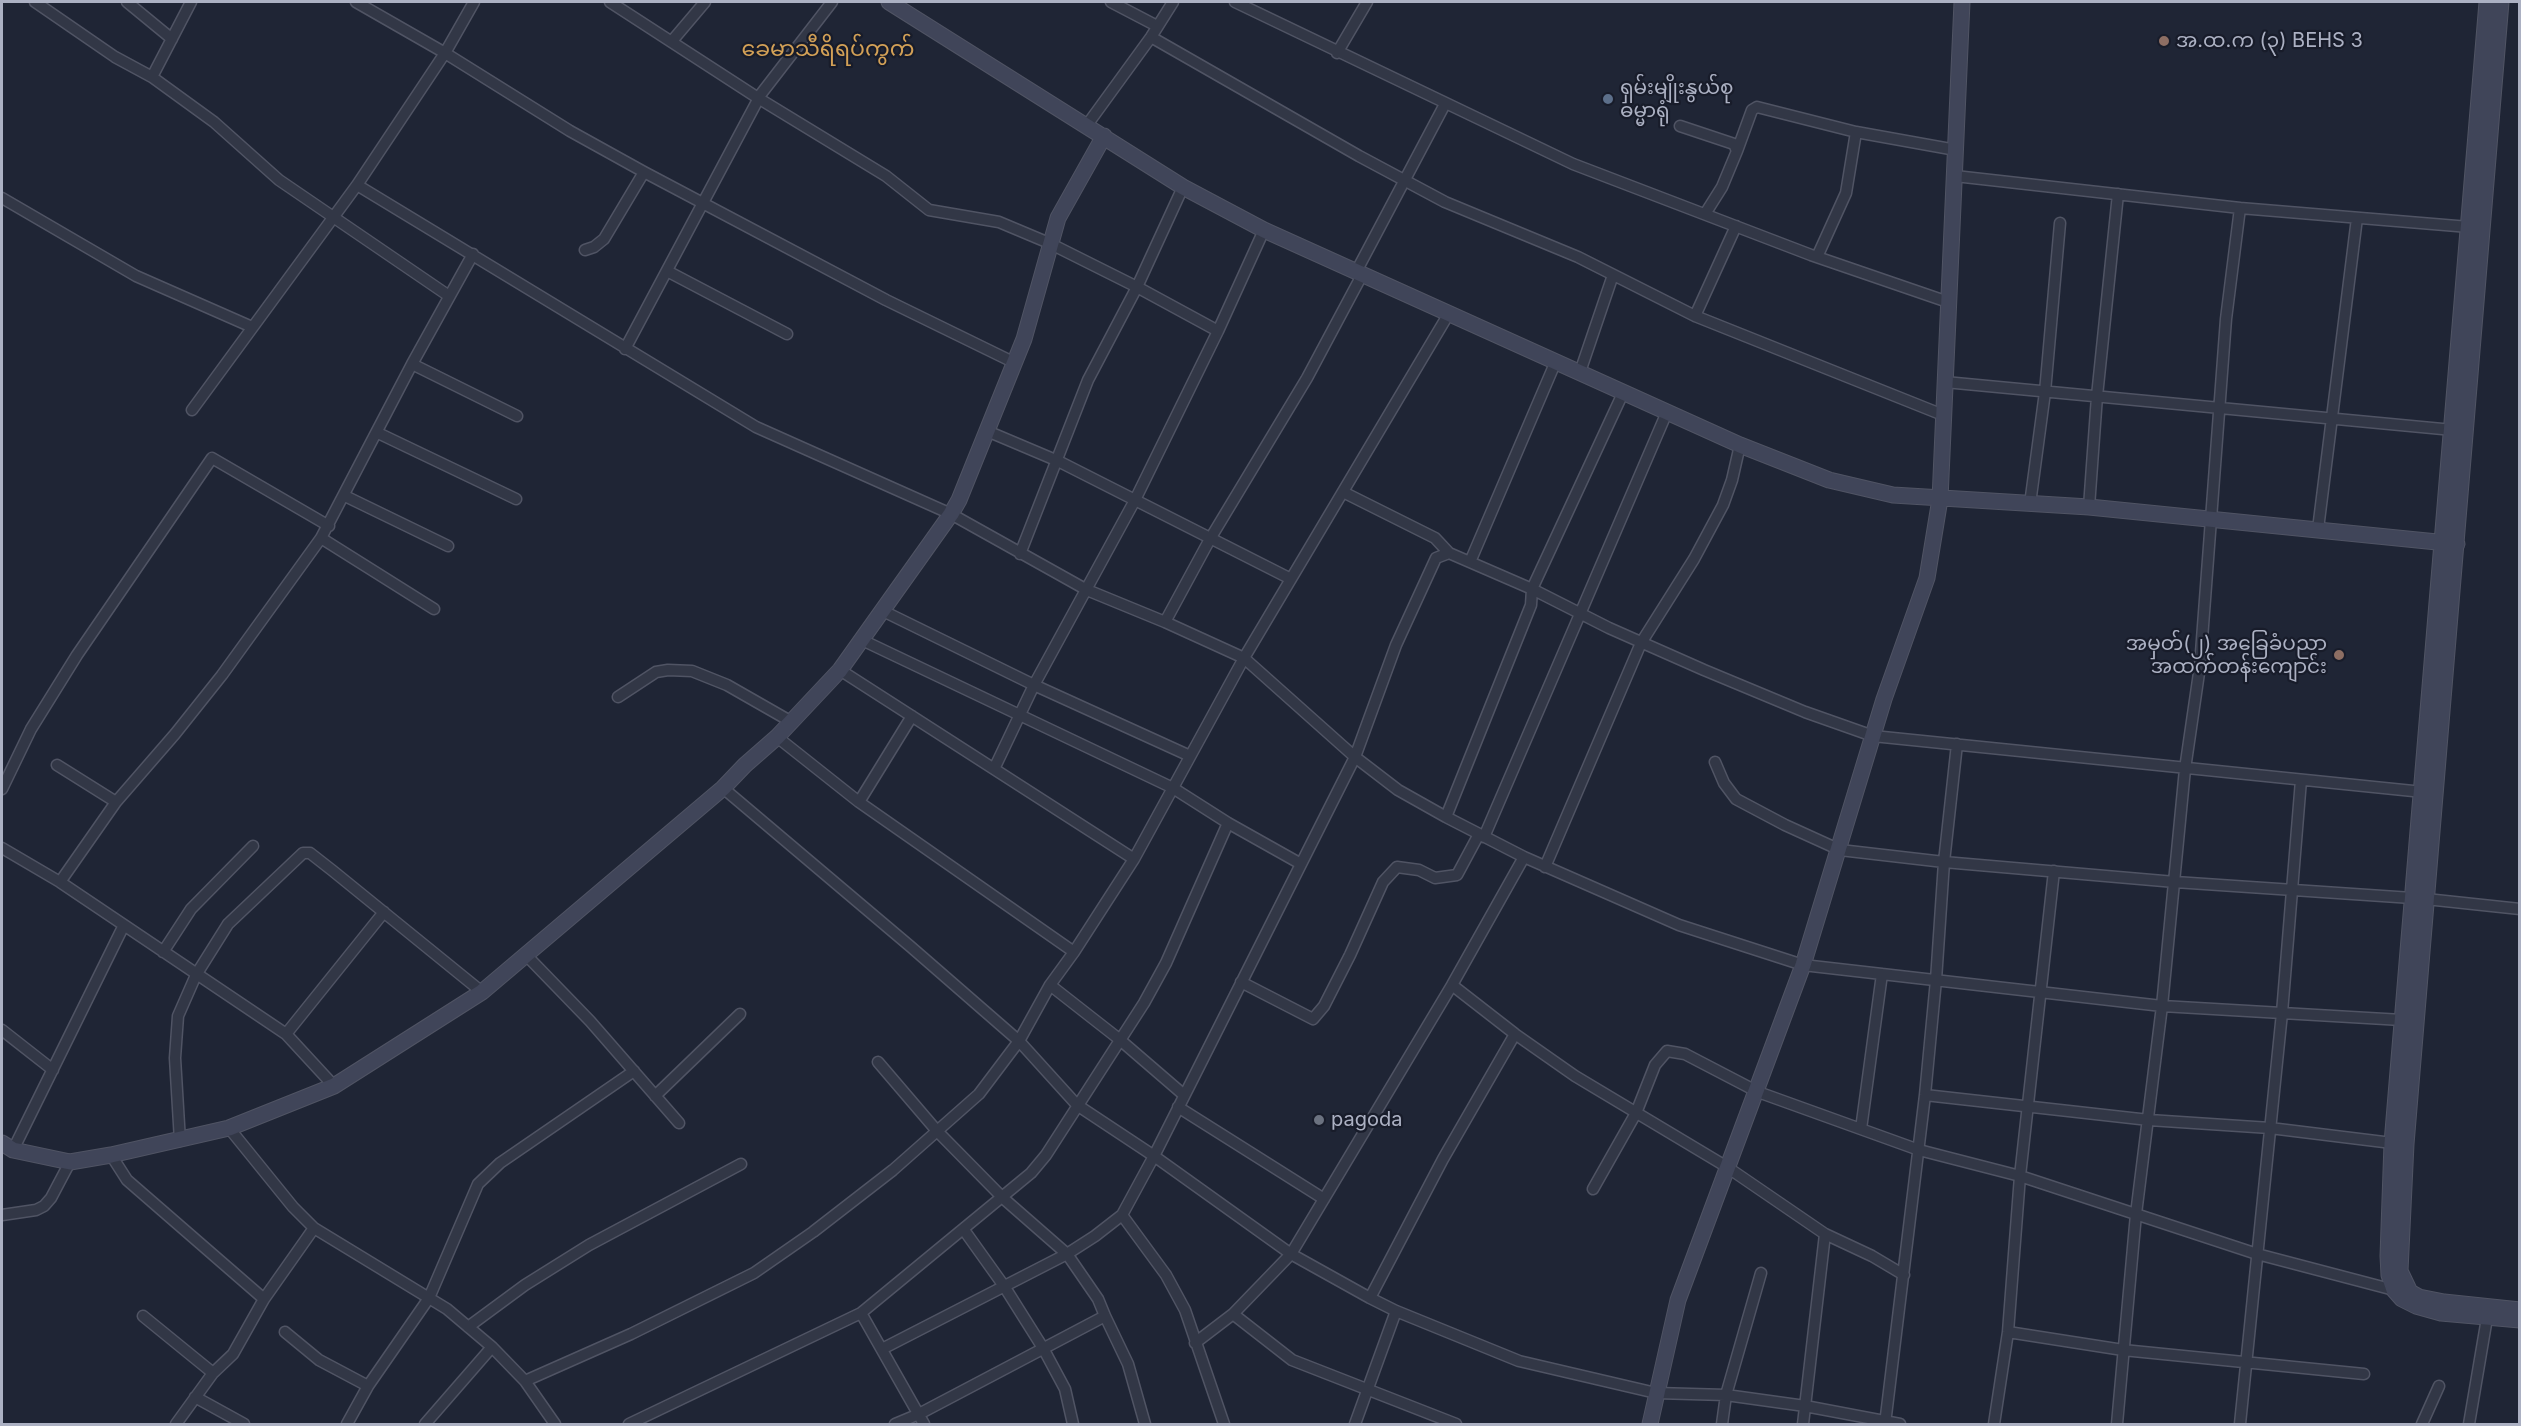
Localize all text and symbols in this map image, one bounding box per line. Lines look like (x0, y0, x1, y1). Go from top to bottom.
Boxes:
place label: အ.ထ.က (၃) BEHS 3 (2176, 29, 2363, 53)
marker: အ.ထ.က (၃) BEHS 3 (2157, 34, 2171, 48)
district label: ခေမာသီရိရပ်ကွက် (742, 36, 914, 62)
place label: ရှမ်းမျိုးနွယ်စု ဓမ္မာရုံ (1620, 76, 1733, 123)
marker: ရှမ်းမျိုးနွယ်စု ဓမ္မာရုံ (1601, 92, 1615, 106)
place label: အမှတ်(၂) အခြေခံပညာ အထက်တန်းကျောင်း (2126, 632, 2327, 679)
marker: အမှတ်(၂) အခြေခံပညာ အထက်တန်းကျောင်း (2332, 648, 2346, 662)
place label: pagoda (1331, 1108, 1402, 1132)
marker: pagoda (1312, 1113, 1326, 1127)

